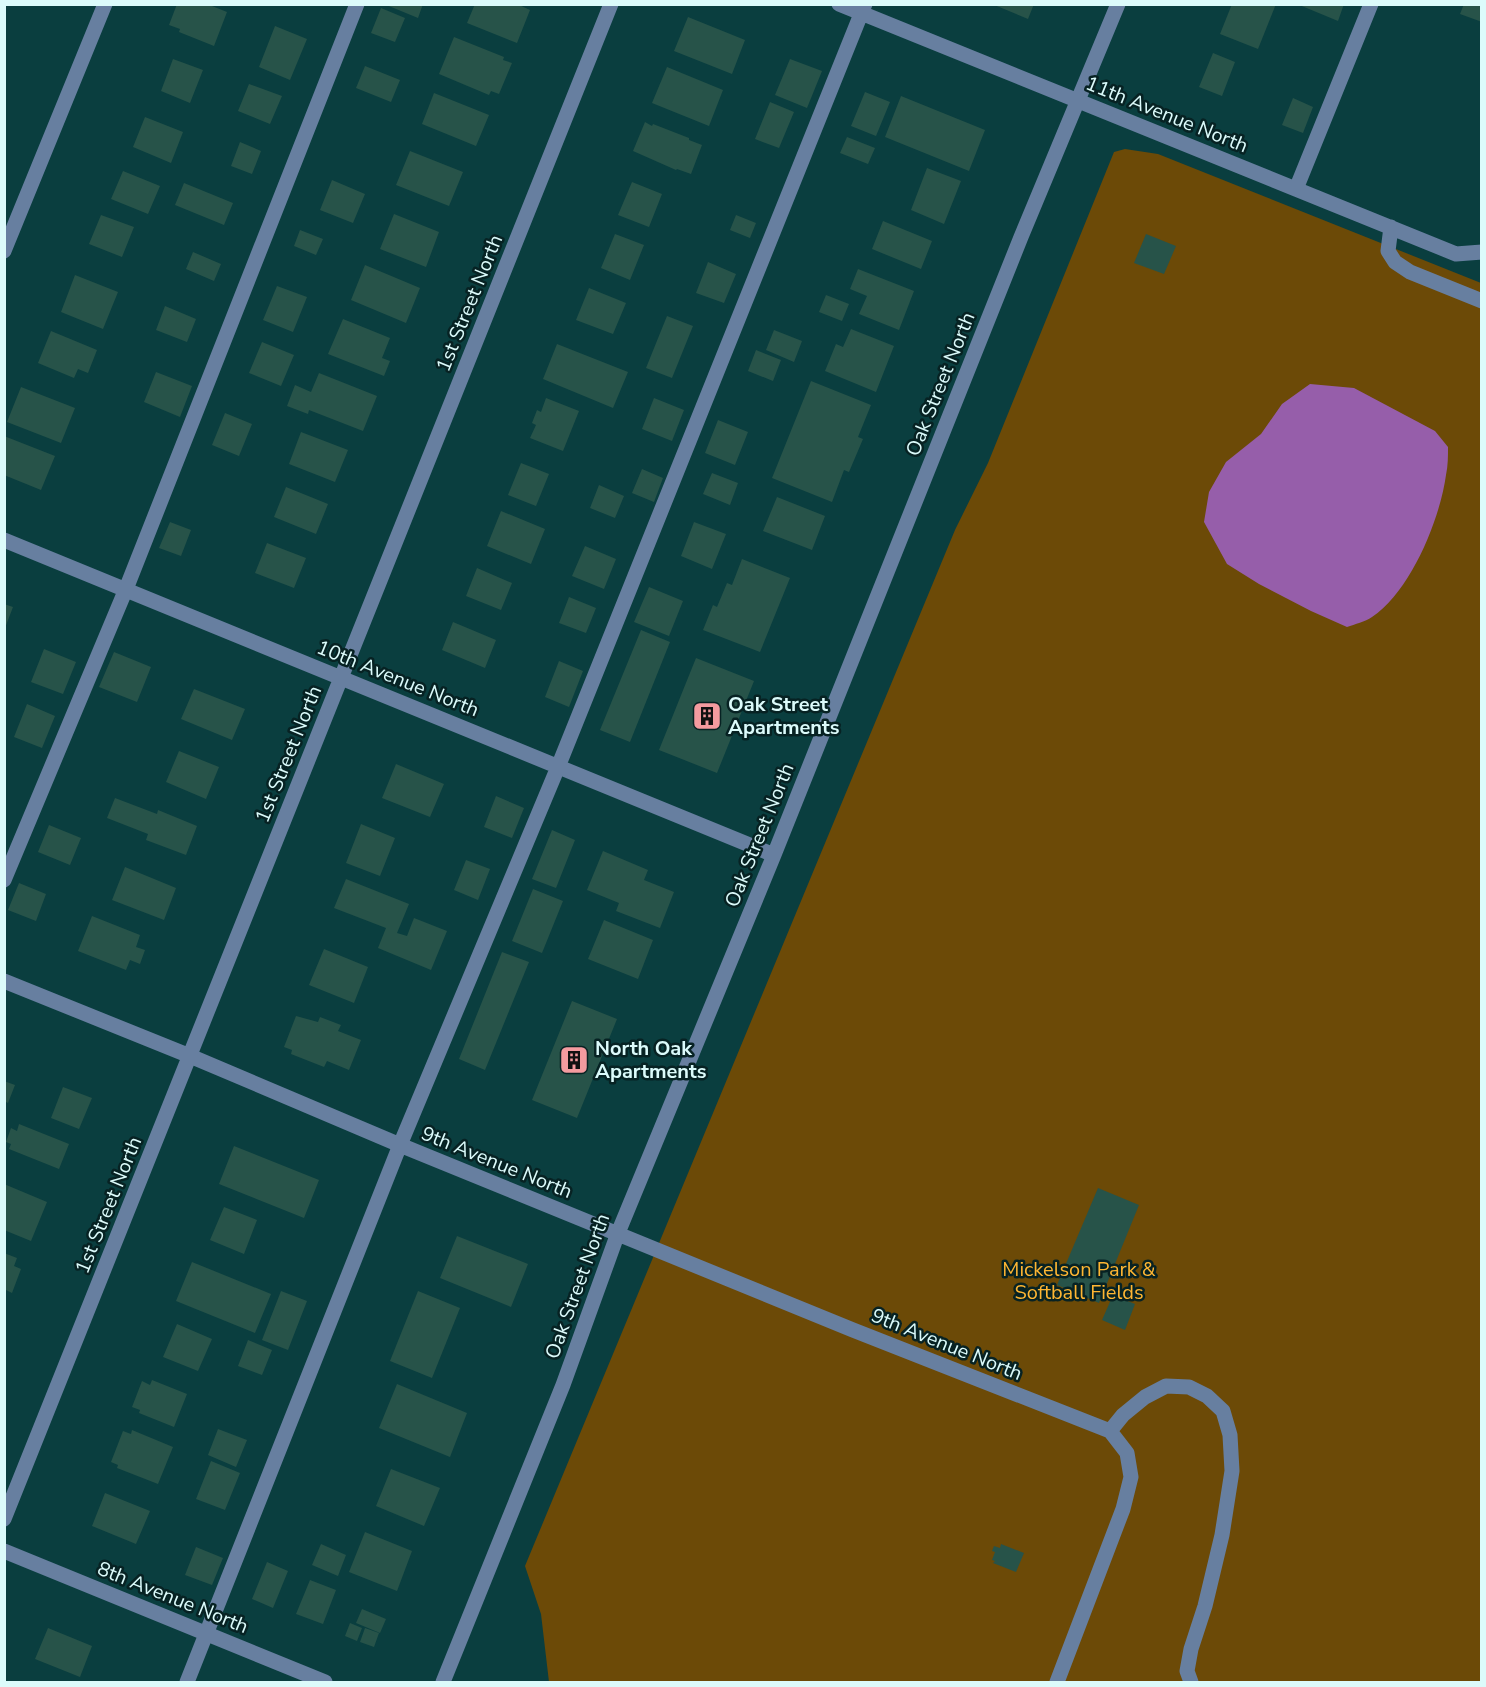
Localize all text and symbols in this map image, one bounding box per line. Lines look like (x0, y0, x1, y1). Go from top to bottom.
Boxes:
street label: 11th Avenue North (1082, 70, 1252, 159)
street label: 1st Street North (430, 231, 509, 376)
street label: Oak Street North (899, 308, 982, 460)
street label: 10th Avenue North (313, 634, 483, 723)
street label: 1st Street North (249, 682, 328, 827)
place label: Oak Street Apartments (728, 691, 840, 741)
building icon: Oak Street Apartments (691, 700, 723, 732)
street label: Oak Street North (718, 759, 801, 911)
place label: North Oak Apartments (595, 1035, 707, 1085)
building icon: North Oak Apartments (558, 1044, 590, 1076)
street label: 9th Avenue North (417, 1120, 576, 1205)
street label: 1st Street North (69, 1133, 148, 1278)
street label: Oak Street North (539, 1210, 616, 1363)
park label: Mickelson Park & Softball Fields (1002, 1256, 1156, 1306)
street label: 9th Avenue North (867, 1302, 1026, 1387)
street label: 8th Avenue North (93, 1555, 252, 1640)

